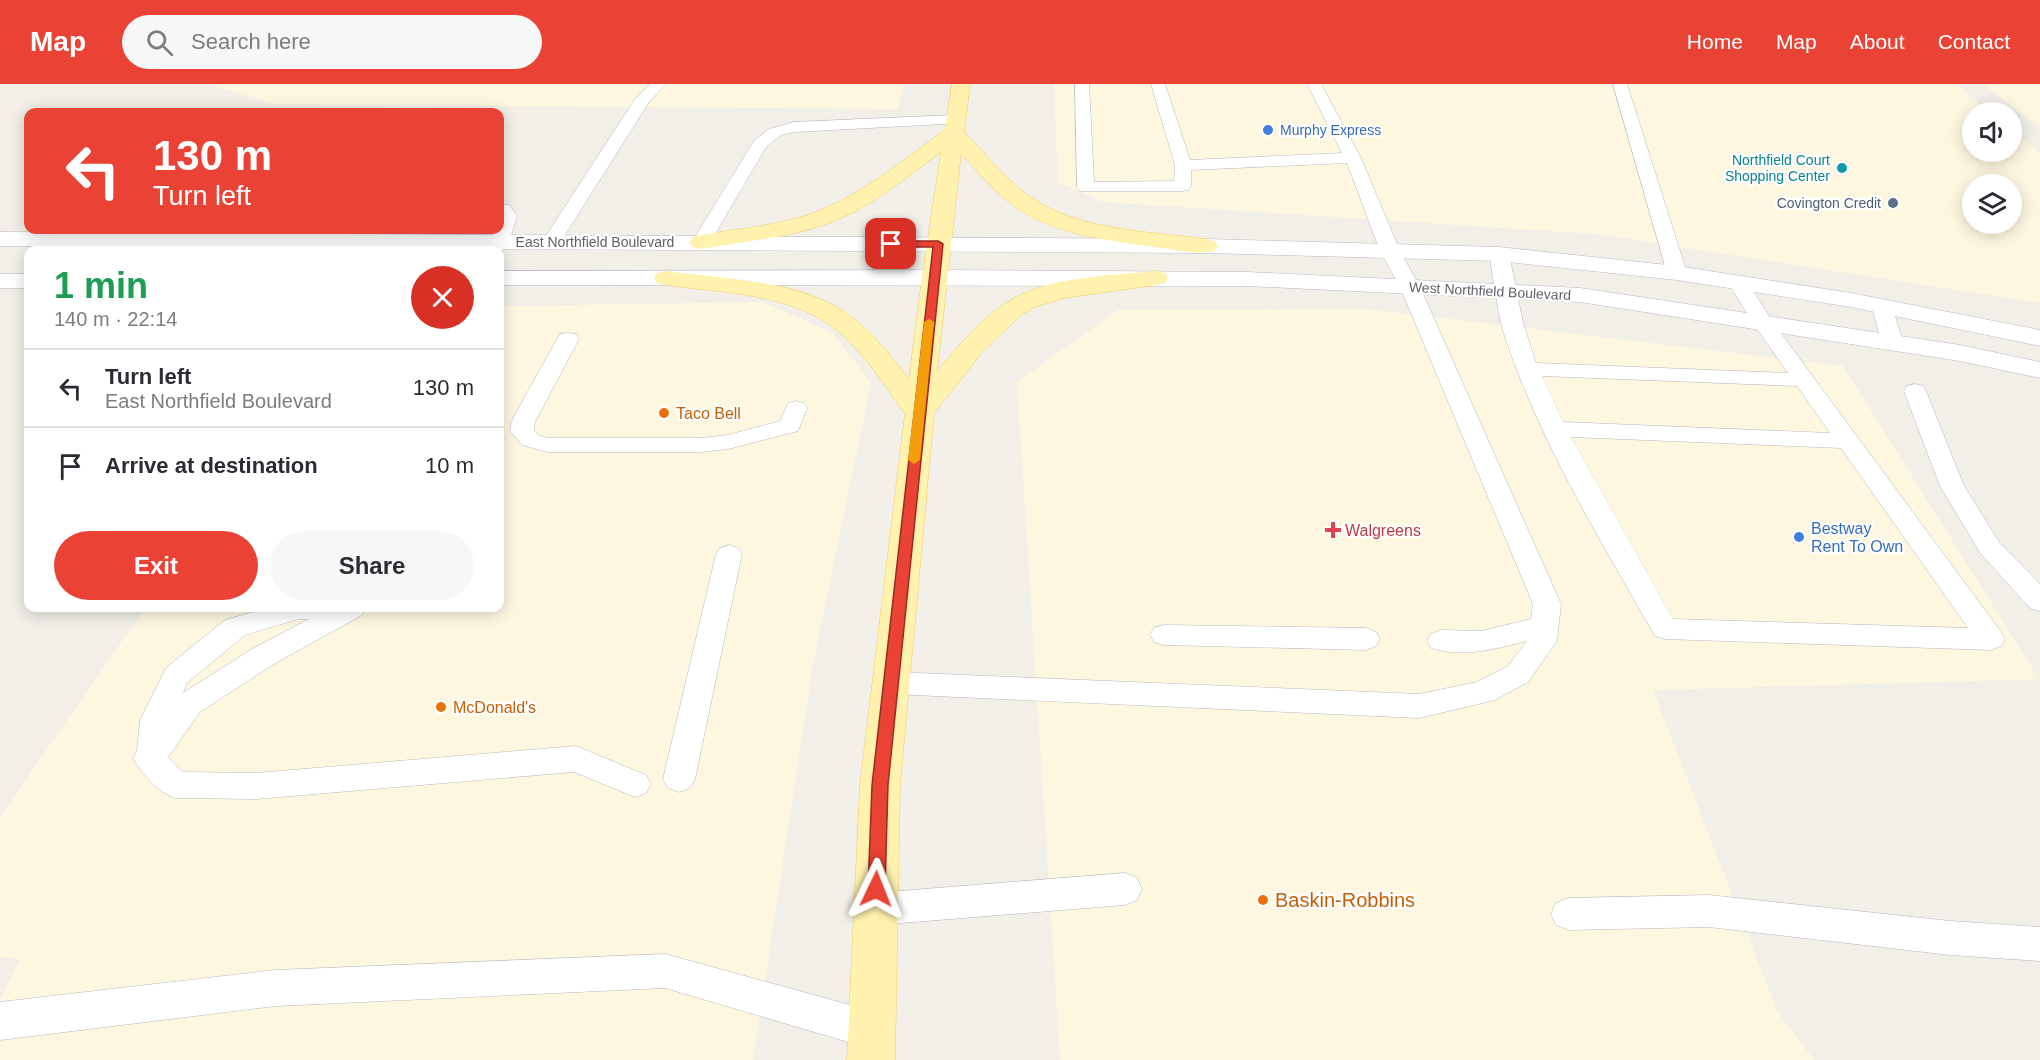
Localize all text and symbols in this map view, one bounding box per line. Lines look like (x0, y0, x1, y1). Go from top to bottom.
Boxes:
search box (122, 15, 542, 69)
text: Map (30, 26, 86, 57)
icon: search (143, 26, 176, 59)
text: Search here (191, 29, 311, 54)
text: Home (1687, 30, 1743, 53)
text: Map (1776, 30, 1817, 53)
text: About (1850, 30, 1905, 53)
text: Contact (1938, 30, 2010, 53)
map controls (1962, 102, 2022, 234)
button: sound (1962, 102, 2022, 162)
place label: Murphy Express (1280, 122, 1381, 138)
marker: Murphy Express (1261, 123, 1275, 137)
icon: left (54, 132, 132, 210)
text: 130 m (153, 132, 272, 179)
place label: Northfield Court Shopping Center (1725, 152, 1830, 184)
marker: Northfield Court Shopping Center (1835, 161, 1849, 175)
button: layers (1962, 174, 2022, 234)
text: Turn left (153, 181, 251, 211)
place label: Covington Credit (1777, 195, 1881, 211)
marker: Covington Credit (1886, 196, 1900, 210)
pin (865, 218, 916, 269)
icon: arrive (874, 227, 907, 260)
street label: East Northfield Boulevard (516, 234, 674, 250)
text: 1 min (54, 265, 148, 306)
button: close (411, 266, 474, 329)
street label: West Northfield Boulevard (1409, 279, 1571, 303)
text: 140 m · 22:14 (54, 308, 177, 330)
text: Turn left (105, 364, 191, 389)
icon: left (54, 372, 87, 405)
text: 130 m (413, 375, 474, 400)
text: East Northfield Boulevard (105, 390, 332, 412)
place label: Taco Bell (676, 405, 741, 422)
marker: Taco Bell (657, 406, 671, 420)
icon: arrive (54, 450, 87, 483)
text: Arrive at destination (105, 453, 318, 478)
text: 10 m (425, 453, 474, 478)
place label: Bestway Rent To Own (1811, 520, 1903, 555)
place label: Walgreens (1345, 522, 1421, 539)
marker: Walgreens (1326, 523, 1340, 537)
marker: Bestway Rent To Own (1792, 530, 1806, 544)
button: Exit (54, 531, 258, 600)
button: Share (270, 531, 474, 600)
place label: McDonald's (453, 699, 536, 716)
marker: McDonald's (434, 700, 448, 714)
position arrow (844, 857, 908, 921)
place label: Baskin-Robbins (1275, 889, 1415, 911)
marker: Baskin-Robbins (1256, 893, 1270, 907)

